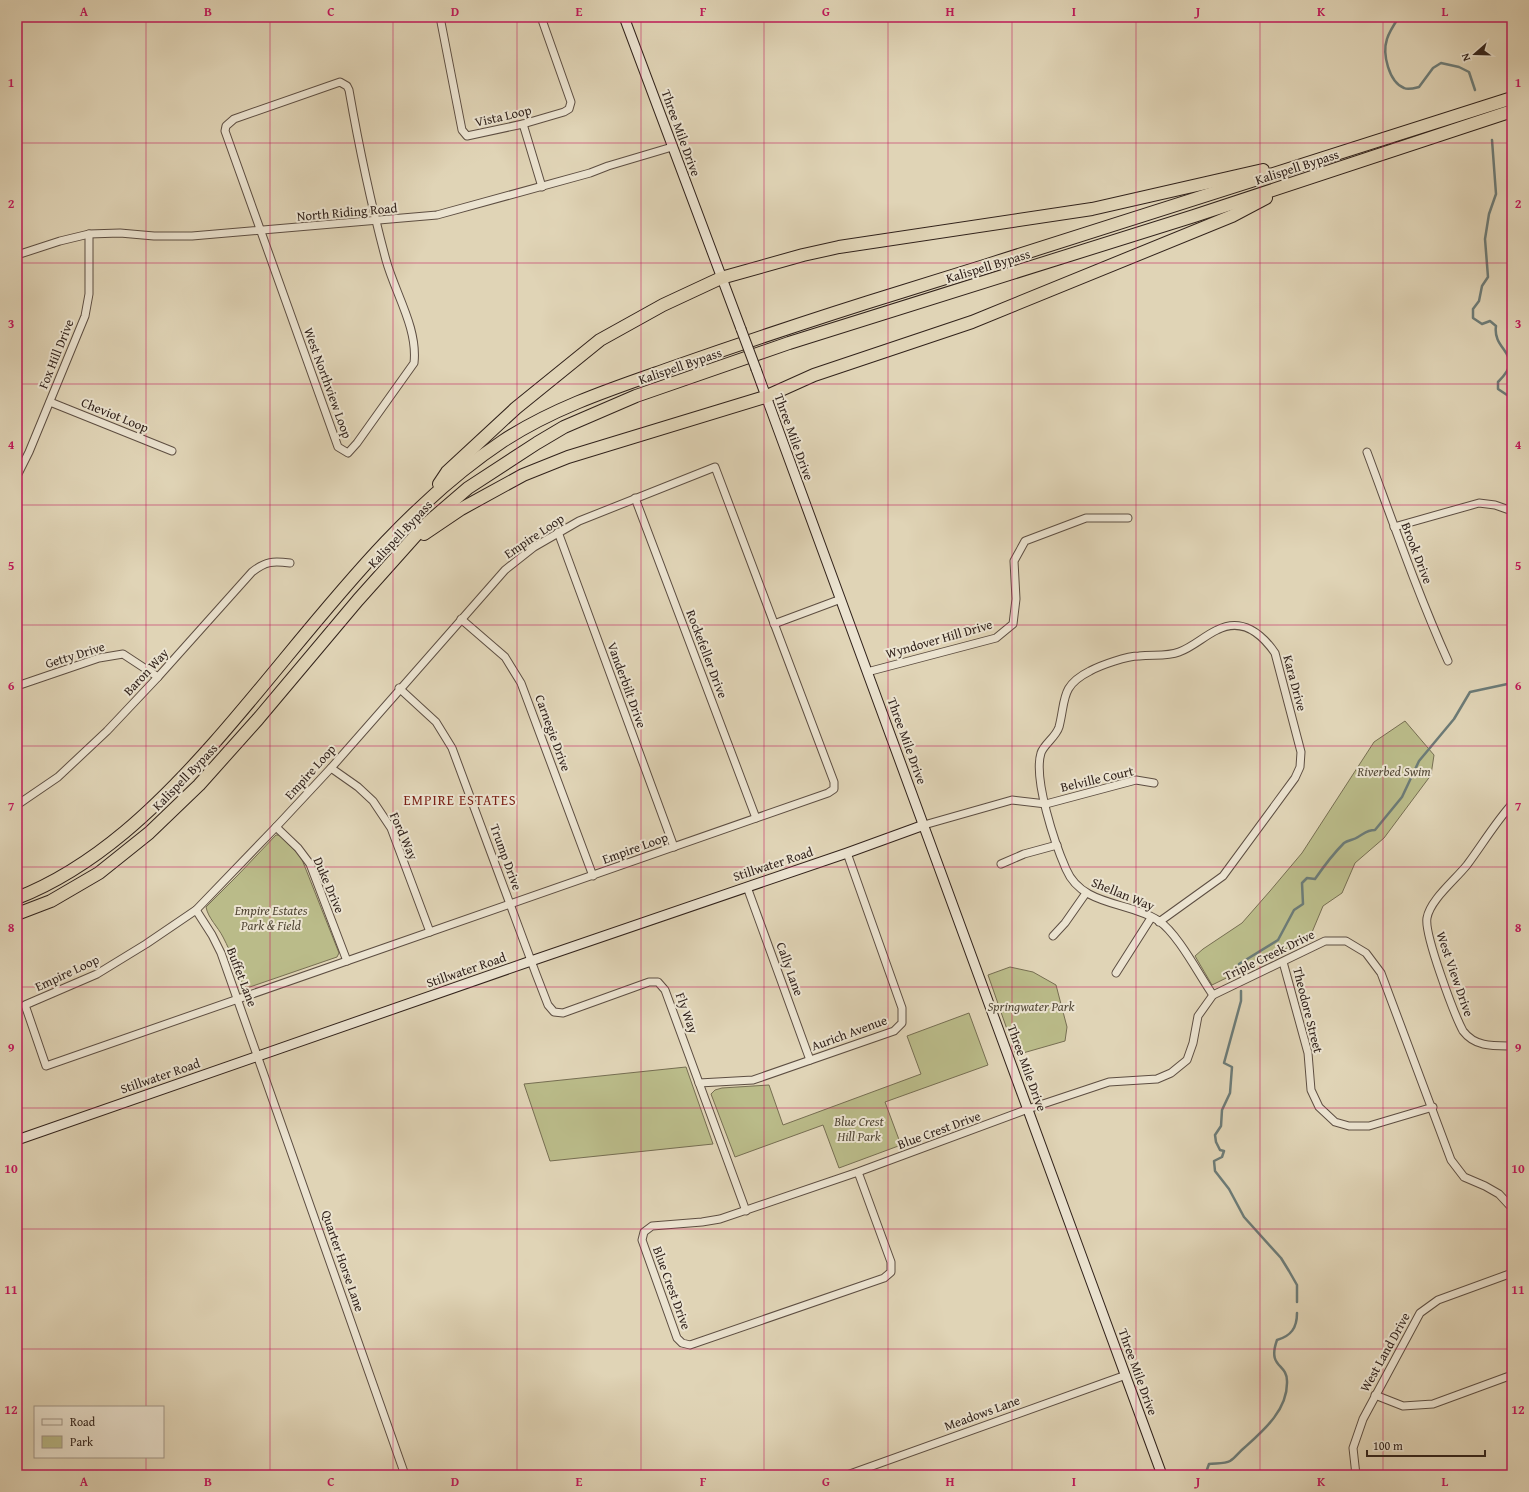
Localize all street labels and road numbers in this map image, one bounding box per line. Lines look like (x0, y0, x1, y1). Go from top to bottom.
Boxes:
street label: Three Mile Drive (657, 87, 705, 179)
street label: Vista Loop (473, 100, 533, 132)
street label: Kalispell Bypass (1253, 145, 1341, 189)
street label: North Riding Road (296, 198, 398, 226)
street label: Kalispell Bypass (944, 244, 1032, 288)
street label: Fox Hill Drive (33, 316, 79, 392)
street label: West Northview Loop (299, 325, 357, 441)
street label: Kalispell Bypass (636, 343, 724, 389)
street label: Three Mile Drive (770, 391, 818, 483)
street label: Cheviot Loop (78, 393, 152, 437)
street label: Kalispell Bypass (363, 496, 437, 572)
street label: Empire Loop (500, 509, 568, 563)
street label: Brook Drive (1397, 520, 1437, 586)
street label: Rockefeller Drive (681, 607, 733, 701)
street label: Wyndover Hill Drive (883, 615, 995, 663)
street label: Getty Drive (43, 637, 107, 673)
street label: Vanderbilt Drive (603, 639, 651, 731)
street label: Baron Way (119, 644, 173, 700)
street label: Kara Drive (1278, 653, 1312, 713)
street label: Carnegie Drive (530, 692, 576, 774)
street label: Three Mile Drive (883, 695, 931, 787)
street label: Kalispell Bypass (148, 739, 222, 815)
street label: Empire Loop (280, 740, 340, 804)
street label: Belville Court (1059, 761, 1136, 797)
street label: Ford Way (385, 809, 423, 863)
street label: Trump Drive (485, 821, 527, 893)
street label: Empire Loop (600, 827, 670, 869)
street label: Stillwater Road (731, 842, 816, 886)
street label: Duke Drive (309, 854, 349, 916)
street label: Shellan Way (1089, 873, 1158, 915)
street label: Triple Creek Drive (1220, 925, 1318, 985)
street label: West View Drive (1432, 929, 1478, 1019)
street label: Cally Lane (772, 940, 808, 998)
street label: Buffet Lane (222, 945, 262, 1009)
street label: Stillwater Road (424, 947, 508, 993)
street label: Empire Loop (32, 950, 102, 996)
street label: Theodore Street (1288, 965, 1328, 1055)
street label: Fly Way (671, 990, 703, 1037)
street label: Aurich Avenue (808, 1010, 890, 1056)
street label: Three Mile Drive (1003, 1022, 1051, 1114)
street label: Stillwater Road (118, 1053, 202, 1099)
street label: Blue Crest Drive (895, 1106, 983, 1154)
street label: Quarter Horse Lane (317, 1208, 369, 1314)
street label: Blue Crest Drive (648, 1244, 696, 1332)
street label: West Land Drive (1355, 1309, 1415, 1395)
street label: Three Mile Drive (1114, 1326, 1162, 1418)
street label: Meadows Lane (941, 1390, 1023, 1436)

